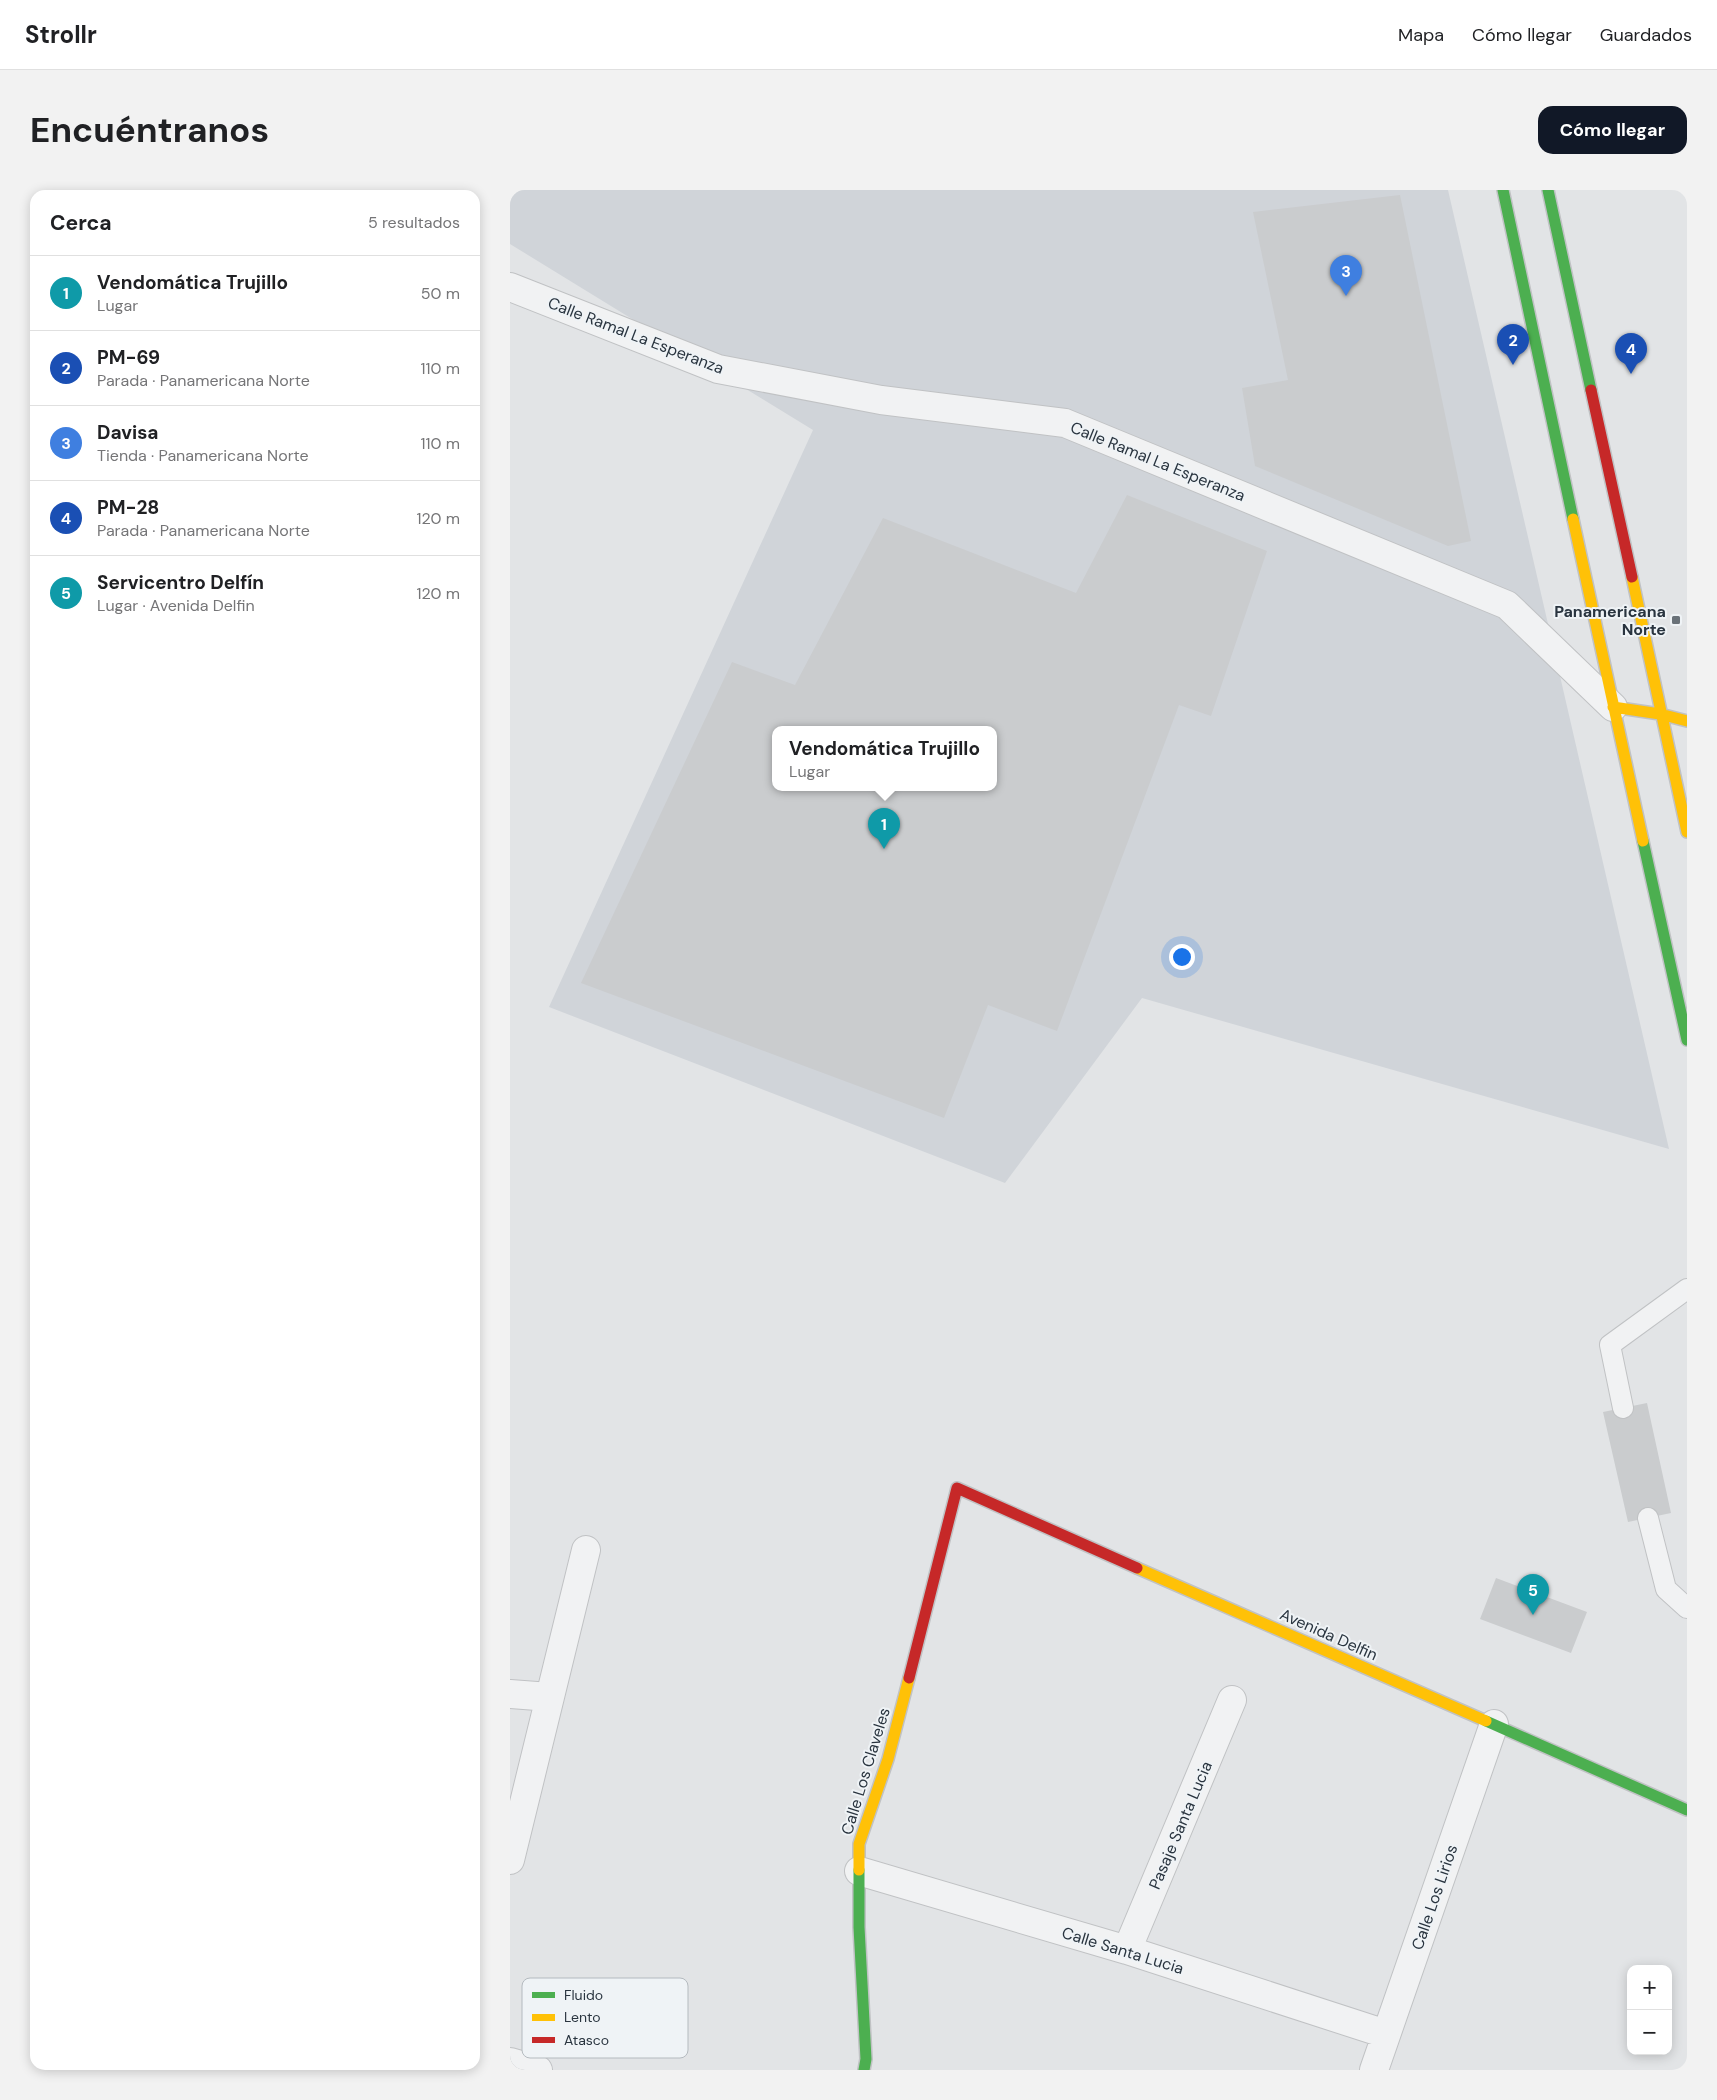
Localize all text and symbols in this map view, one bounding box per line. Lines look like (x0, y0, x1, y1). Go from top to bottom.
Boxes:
text: Strollr (25, 19, 97, 50)
text: Mapa (1398, 23, 1444, 47)
text: Cómo llegar (1472, 23, 1572, 47)
text: Guardados (1600, 23, 1692, 47)
button: Cómo llegar (1538, 106, 1687, 154)
text: Encuéntranos (30, 107, 269, 153)
text: Cerca (50, 209, 112, 237)
text: 5 resultados (368, 212, 460, 233)
pin: 3 (1330, 255, 1362, 296)
text: Vendomática Trujillo (97, 270, 288, 295)
text: 1 (63, 283, 69, 304)
text: 50 m (421, 283, 460, 304)
street label: Calle Ramal La Esperanza (545, 292, 727, 379)
text: Lugar (97, 295, 138, 316)
pin: 2 (1497, 324, 1529, 365)
pin: 4 (1615, 333, 1647, 374)
text: PM-69 (97, 345, 160, 370)
text: 2 (61, 358, 71, 379)
text: 110 m (421, 358, 460, 379)
text: Parada · Panamericana Norte (97, 370, 310, 391)
street label: Calle Ramal La Esperanza (1067, 417, 1248, 506)
text: Davisa (97, 420, 158, 445)
text: 3 (61, 433, 71, 454)
text: 110 m (421, 433, 460, 454)
text: Tienda · Panamericana Norte (97, 445, 309, 466)
text: PM-28 (97, 495, 159, 520)
text: 4 (61, 508, 71, 529)
text: 120 m (416, 508, 460, 529)
text: Parada · Panamericana Norte (97, 520, 310, 541)
text: Servicentro Delfín (97, 570, 264, 595)
text: 5 (61, 583, 71, 604)
text: 120 m (416, 583, 460, 604)
text: Lugar · Avenida Delfin (97, 595, 255, 616)
place label: Panamericana Norte (1554, 601, 1666, 640)
marker: Panamericana Norte (1670, 614, 1682, 626)
popup (772, 726, 997, 791)
text: Vendomática Trujillo (789, 736, 980, 761)
text: Lugar (789, 761, 830, 782)
pin: 1 (868, 808, 900, 849)
your location (1169, 944, 1195, 970)
pin: 5 (1517, 1574, 1549, 1615)
street label: Avenida Delfin (1277, 1604, 1381, 1665)
street label: Calle Los Claveles (836, 1705, 895, 1837)
street label: Pasaje Santa Lucia (1144, 1758, 1217, 1892)
street label: Calle Los Lirios (1407, 1842, 1462, 1953)
street label: Calle Santa Lucia (1059, 1922, 1186, 1979)
map controls (1627, 1965, 1672, 2055)
button: + (1627, 1965, 1672, 2010)
legend (522, 1978, 688, 2058)
text: Fluido (564, 1986, 603, 2004)
text: Lento (564, 2008, 601, 2026)
button: − (1627, 2010, 1672, 2055)
text: Atasco (564, 2031, 609, 2049)

